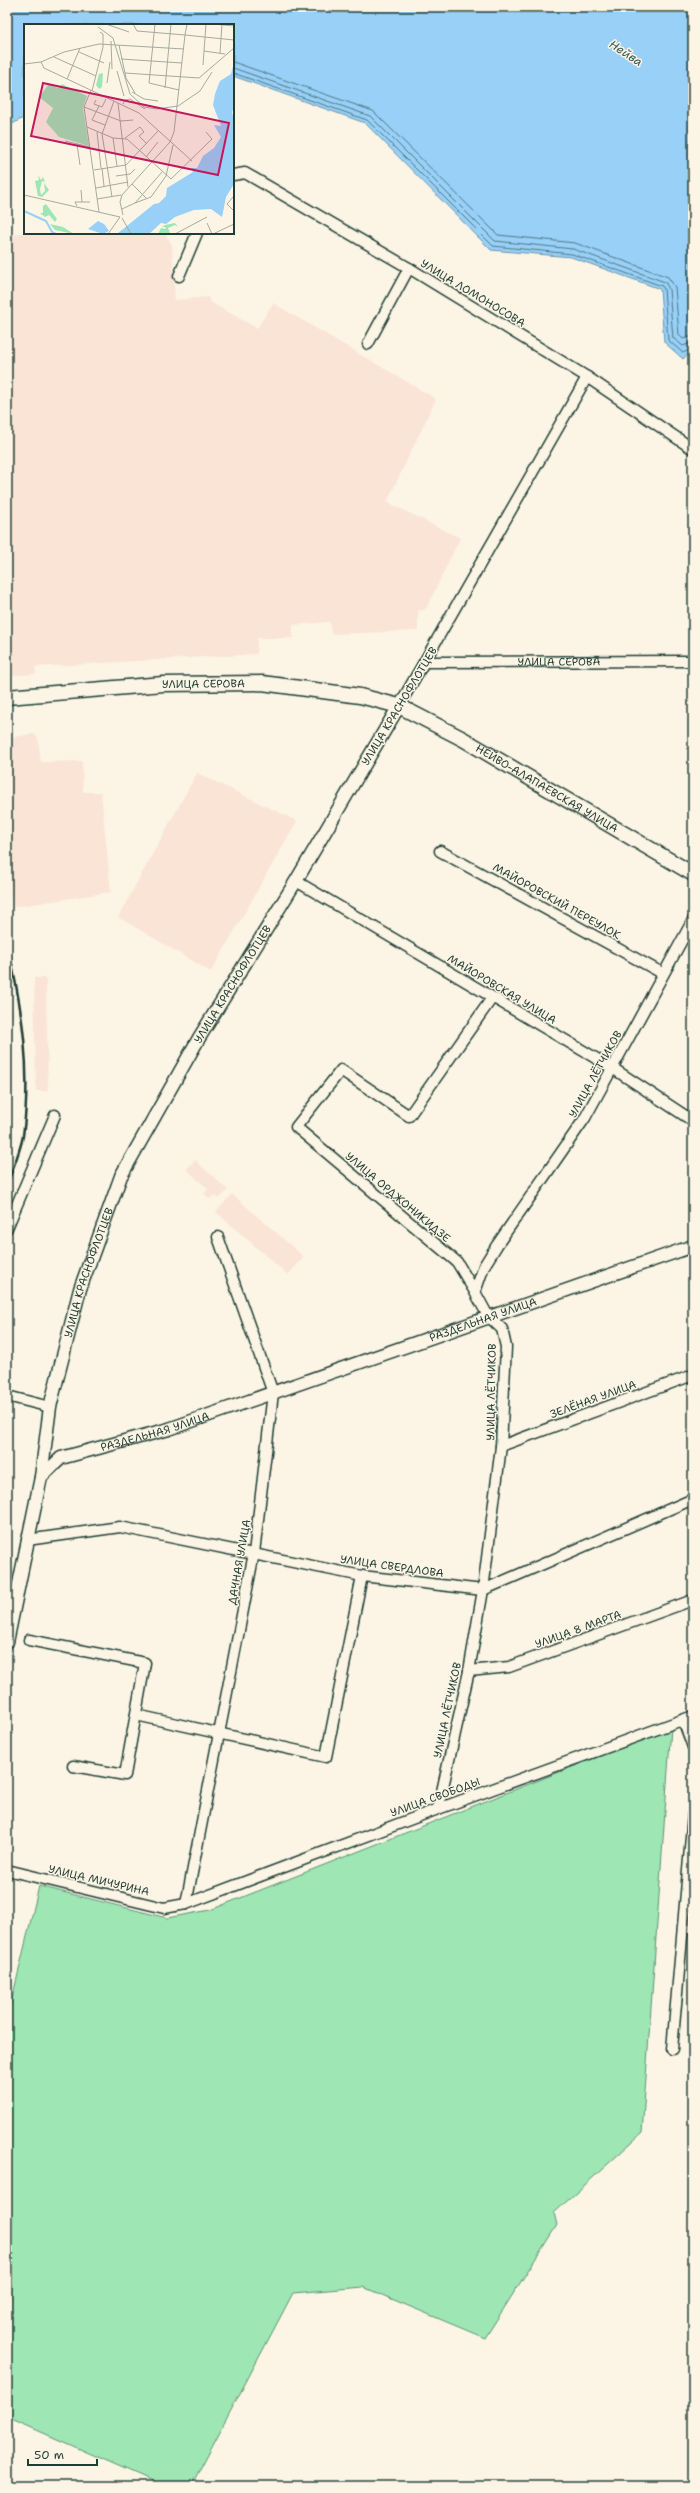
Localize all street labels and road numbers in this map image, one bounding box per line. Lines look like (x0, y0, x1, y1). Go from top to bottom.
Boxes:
street label: УЛИЦА ЛОМОНОСОВА (418, 256, 528, 331)
street label: УЛИЦА КРАСНОФЛОТЦЕВ (358, 644, 441, 768)
street label: УЛИЦА СЕРОВА (517, 654, 601, 670)
street label: УЛИЦА СЕРОВА (162, 676, 245, 692)
street label: НЕЙВО-АЛАПАЕВСКАЯ УЛИЦА (473, 741, 621, 836)
street label: МАЙОРОВСКИЙ ПЕРЕУЛОК (490, 859, 624, 943)
street label: УЛИЦА КРАСНОФЛОТЦЕВ (191, 922, 275, 1046)
street label: МАЙОРОВСКАЯ УЛИЦА (445, 950, 559, 1028)
street label: УЛИЦА ЛЁТЧИКОВ (565, 1028, 626, 1120)
street label: УЛИЦА ОРДЖОНИКИДЗЕ (342, 1149, 453, 1246)
street label: УЛИЦА КРАСНОФЛОТЦЕВ (61, 1205, 117, 1339)
street label: РАЗДЕЛЬНАЯ УЛИЦА (427, 1294, 539, 1345)
street label: УЛИЦА ЛЁТЧИКОВ (483, 1343, 500, 1441)
street label: ЗЕЛЁНАЯ УЛИЦА (548, 1377, 638, 1422)
street label: РАЗДЕЛЬНАЯ УЛИЦА (99, 1409, 211, 1455)
street label: ДАЧНАЯ УЛИЦА (225, 1518, 254, 1606)
street label: УЛИЦА СВЕРДЛОВА (339, 1552, 445, 1581)
street label: УЛИЦА 8 МАРТА (533, 1607, 623, 1652)
street label: УЛИЦА ЛЁТЧИКОВ (430, 1660, 465, 1759)
street label: УЛИЦА СВОБОДЫ (388, 1774, 482, 1821)
street label: УЛИЦА МИЧУРИНА (47, 1862, 151, 1899)

